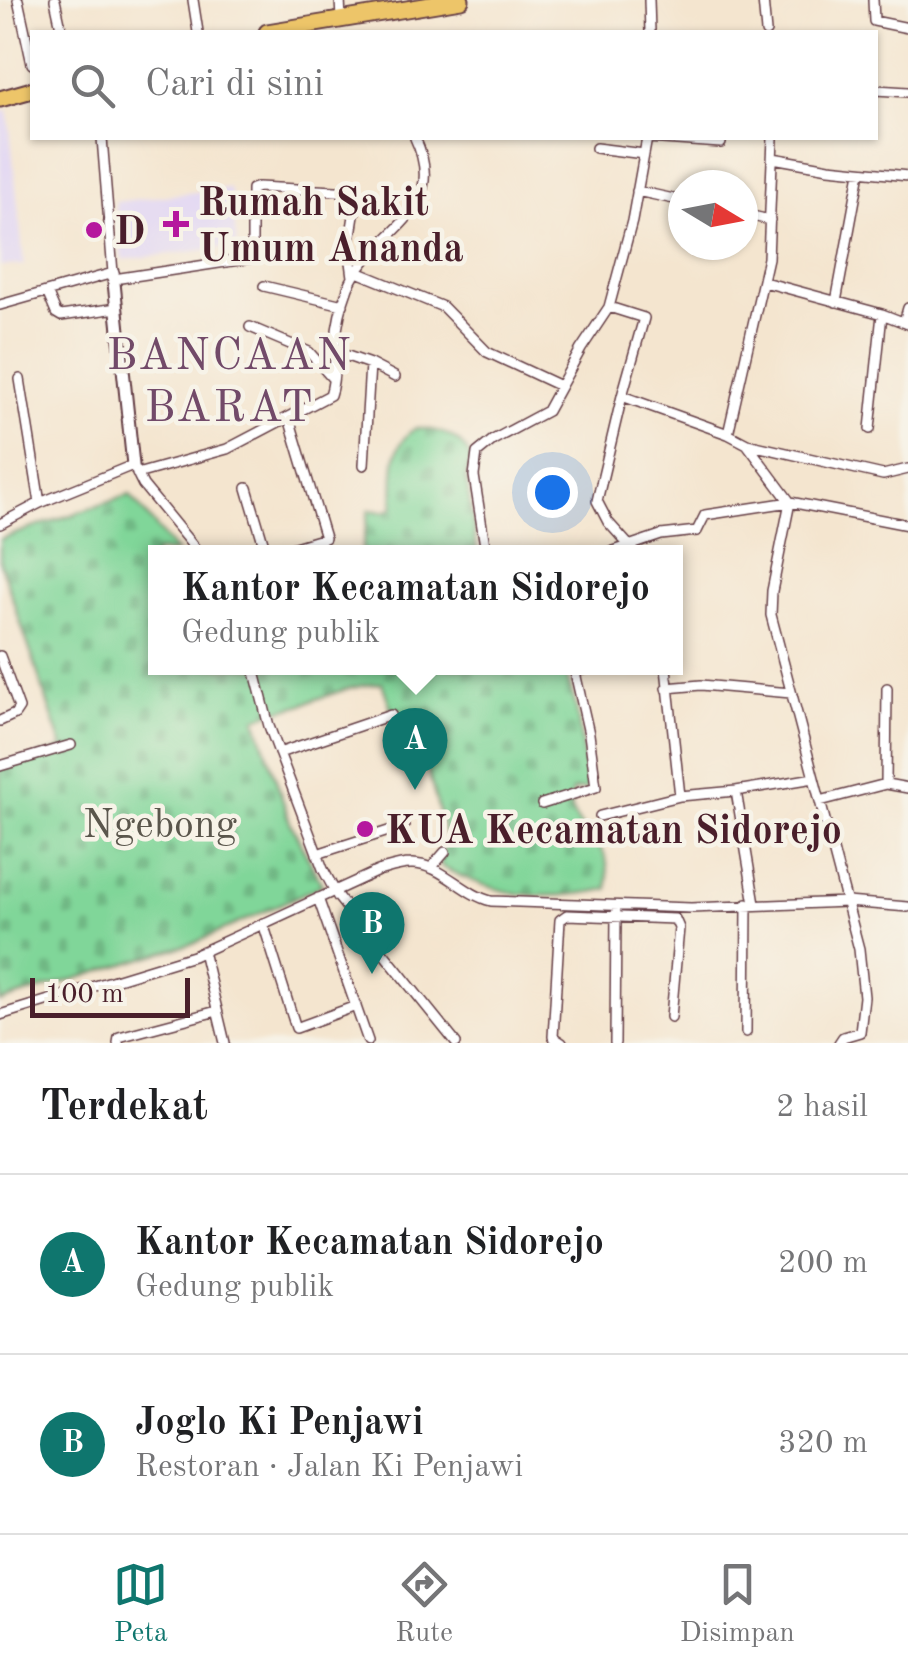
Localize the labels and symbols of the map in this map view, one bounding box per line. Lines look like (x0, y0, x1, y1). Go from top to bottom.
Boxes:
north arrow (668, 170, 758, 260)
place label: Rumah Sakit Umum Ananda (198, 185, 464, 271)
marker: Rumah Sakit Umum Ananda (163, 211, 189, 237)
place label: D (114, 214, 145, 254)
marker: D (83, 219, 105, 241)
district label: BANCAAN BARAT (106, 335, 354, 432)
your location (527, 467, 578, 518)
pin: A (382, 708, 448, 790)
park label: Ngebong (83, 807, 238, 847)
place label: KUA Kecamatan Sidorejo (385, 813, 842, 853)
marker: KUA Kecamatan Sidorejo (354, 818, 376, 840)
pin: B (340, 892, 404, 974)
scale bar (30, 973, 190, 1018)

